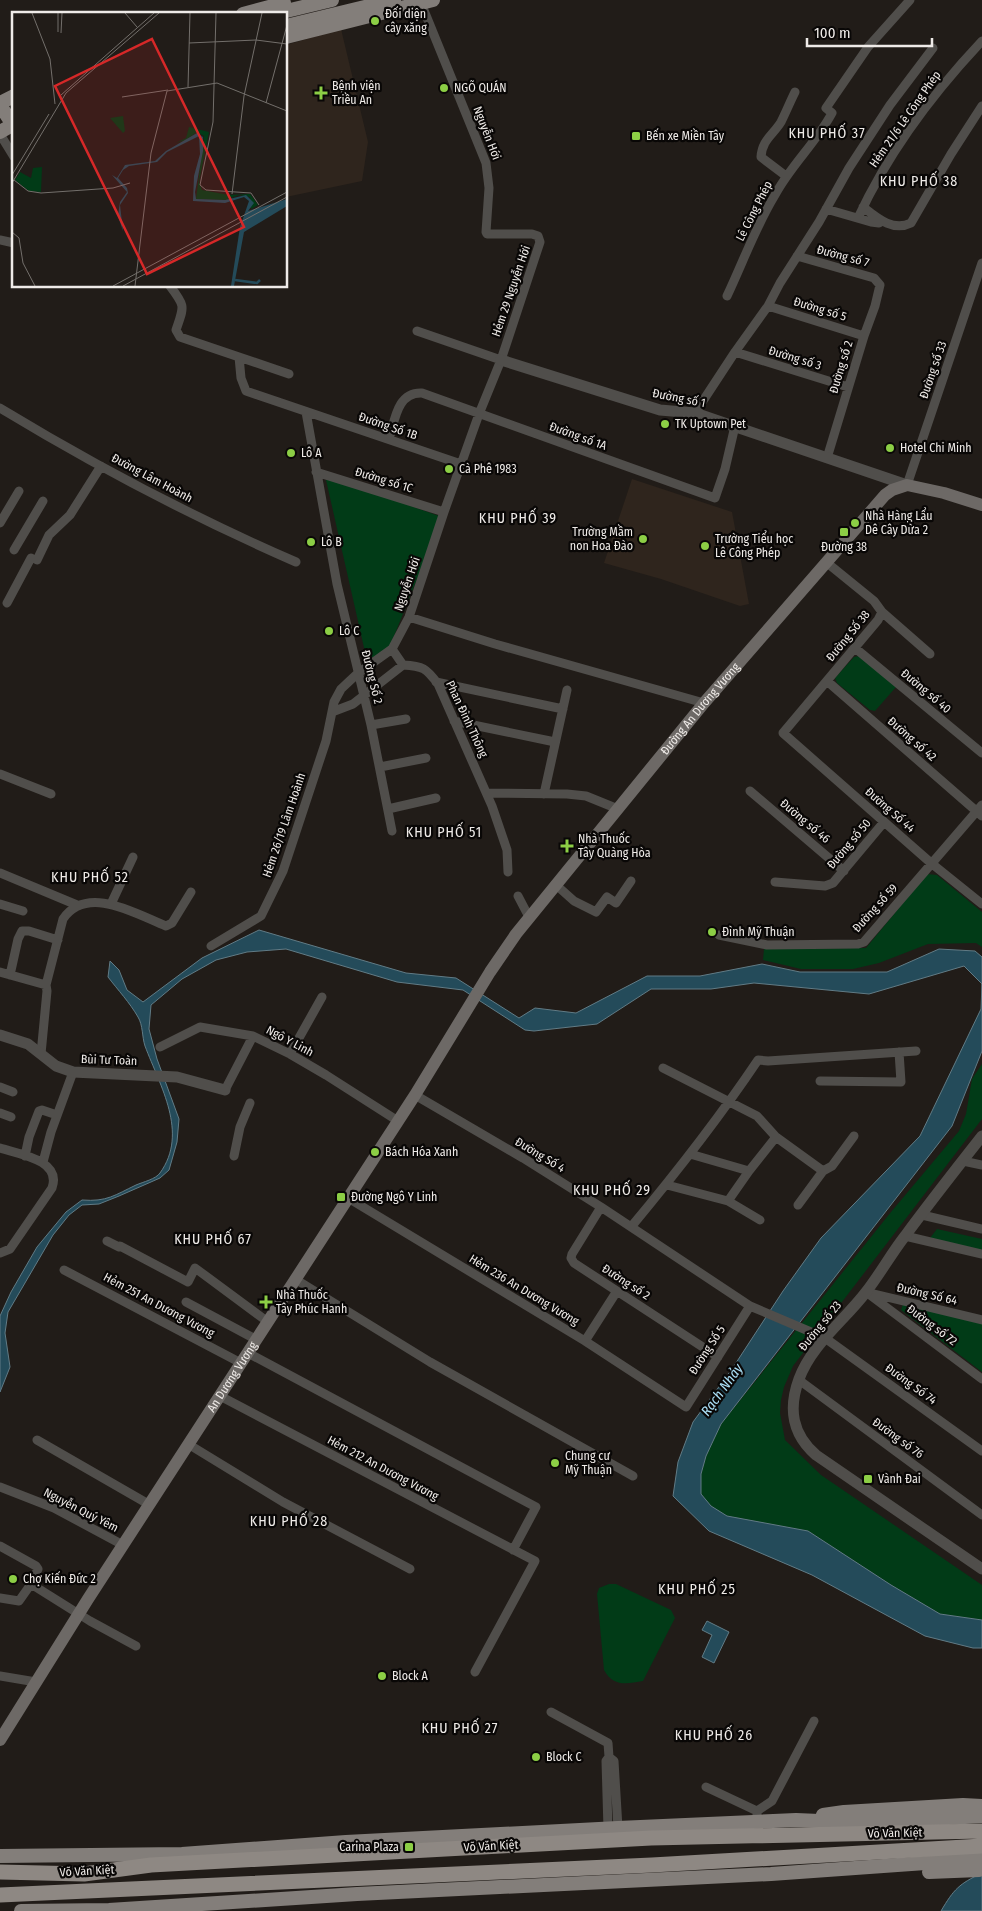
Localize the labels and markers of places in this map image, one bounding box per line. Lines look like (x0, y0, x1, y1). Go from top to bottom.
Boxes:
place label: Đối diện cây xăng (385, 6, 427, 35)
marker: Đối diện cây xăng (369, 15, 381, 27)
place label: Bệnh viện Triều An (332, 79, 381, 107)
place label: NGÕ QUÁN (454, 80, 507, 95)
marker: NGÕ QUÁN (438, 82, 450, 94)
marker: Bệnh viện Triều An (314, 86, 328, 100)
place label: Bến xe Miền Tây (646, 128, 725, 143)
marker: Bến xe Miền Tây (630, 130, 642, 142)
place label: TK Uptown Pet (675, 417, 746, 431)
marker: TK Uptown Pet (659, 418, 671, 430)
place label: Hotel Chi Minh (900, 441, 972, 455)
marker: Hotel Chi Minh (884, 442, 896, 454)
place label: Lô A (301, 446, 322, 460)
marker: Lô A (285, 447, 297, 459)
place label: Cà Phê 1983 (459, 462, 517, 476)
marker: Cà Phê 1983 (443, 463, 455, 475)
place label: Nhà Hàng Lẩu Dê Cây Dừa 2 (865, 507, 933, 537)
marker: Nhà Hàng Lẩu Dê Cây Dừa 2 (849, 517, 861, 529)
place label: Trường Mầm non Hoa Đào (570, 524, 633, 553)
marker: Đường 38 (838, 526, 850, 538)
place label: Trường Tiểu học Lê Công Phép (715, 530, 793, 560)
marker: Trường Mầm non Hoa Đào (637, 533, 649, 545)
place label: Lô B (321, 535, 342, 549)
marker: Lô B (305, 536, 317, 548)
marker: Trường Tiểu học Lê Công Phép (699, 540, 711, 552)
place label: Đường 38 (821, 540, 867, 554)
place label: Lô C (339, 624, 359, 638)
marker: Lô C (323, 625, 335, 637)
place label: Nhà Thuốc Tây Quàng Hòa (578, 831, 651, 860)
marker: Nhà Thuốc Tây Quàng Hòa (560, 839, 574, 853)
place label: Đình Mỹ Thuận (722, 925, 795, 939)
marker: Đình Mỹ Thuận (706, 926, 718, 938)
place label: Bách Hóa Xanh (385, 1145, 458, 1159)
marker: Bách Hóa Xanh (369, 1146, 381, 1158)
place label: Đường Ngô Y Linh (351, 1190, 437, 1204)
marker: Đường Ngô Y Linh (335, 1191, 347, 1203)
place label: Nhà Thuốc Tây Phúc Hanh (276, 1287, 347, 1316)
marker: Nhà Thuốc Tây Phúc Hanh (260, 1296, 272, 1308)
place label: Chung cư Mỹ Thuận (565, 1449, 612, 1477)
marker: Chung cư Mỹ Thuận (549, 1457, 561, 1469)
place label: Vành Đai (878, 1472, 921, 1486)
marker: Vành Đai (862, 1473, 874, 1485)
place label: Chợ Kiến Đức 2 (23, 1571, 96, 1586)
marker: Chợ Kiến Đức 2 (7, 1573, 19, 1585)
place label: Block A (392, 1669, 429, 1683)
marker: Block A (376, 1670, 388, 1682)
place label: Block C (546, 1750, 582, 1764)
marker: Block C (530, 1751, 542, 1763)
place label: Carina Plaza (339, 1840, 399, 1854)
marker: Carina Plaza (403, 1841, 415, 1853)

